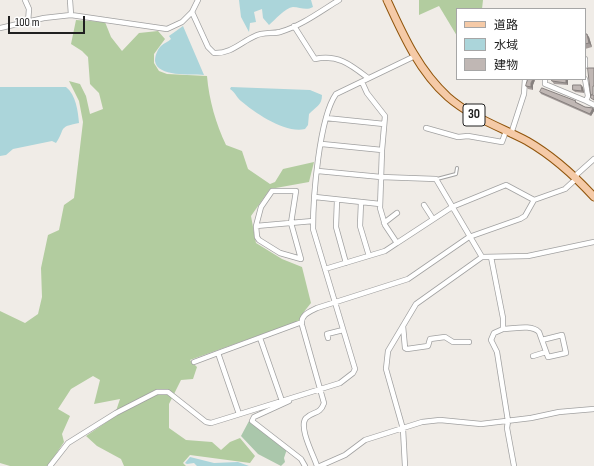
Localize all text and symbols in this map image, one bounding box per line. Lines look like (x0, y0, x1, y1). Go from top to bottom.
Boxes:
scale bar (10, 8, 87, 34)
legend (456, 8, 586, 80)
text: 100 m (15, 15, 40, 30)
text: 道路 (494, 18, 518, 33)
text: 水域 (494, 38, 518, 53)
text: 建物 (494, 58, 518, 73)
road number: 30 (463, 104, 485, 126)

